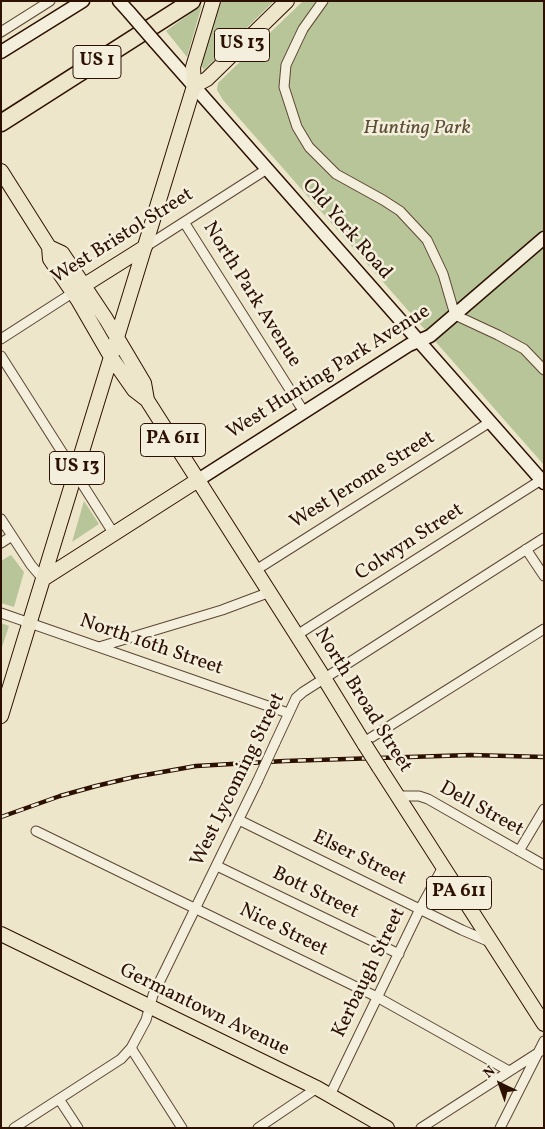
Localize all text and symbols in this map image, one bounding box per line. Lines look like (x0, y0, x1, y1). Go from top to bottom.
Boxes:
road number: US 13 (214, 28, 270, 62)
road number: US 1 (73, 46, 121, 78)
park label: Hunting Park (363, 117, 471, 141)
street label: Old York Road (296, 175, 396, 285)
street label: West Bristol Street (48, 184, 198, 290)
street label: North Park Avenue (197, 218, 305, 372)
street label: West Hunting Park Avenue (223, 300, 435, 446)
road number: PA 611 (140, 424, 206, 456)
street label: West Jerome Street (286, 427, 440, 535)
road number: US 13 (50, 452, 104, 484)
street label: Colwyn Street (351, 499, 469, 587)
street label: North 16th Street (76, 610, 226, 682)
street label: North Broad Street (308, 624, 416, 778)
street label: West Lycoming Street (187, 689, 291, 871)
street label: Dell Street (435, 777, 527, 843)
street label: Elser Street (308, 826, 410, 892)
street label: Bott Street (268, 863, 362, 925)
road number: PA 611 (426, 876, 492, 910)
street label: Nice Street (235, 899, 331, 963)
street label: Kerbaugh Street (328, 904, 412, 1042)
street label: Germantown Avenue (115, 959, 293, 1063)
north arrow (475, 1059, 525, 1109)
text: N (479, 1062, 500, 1083)

